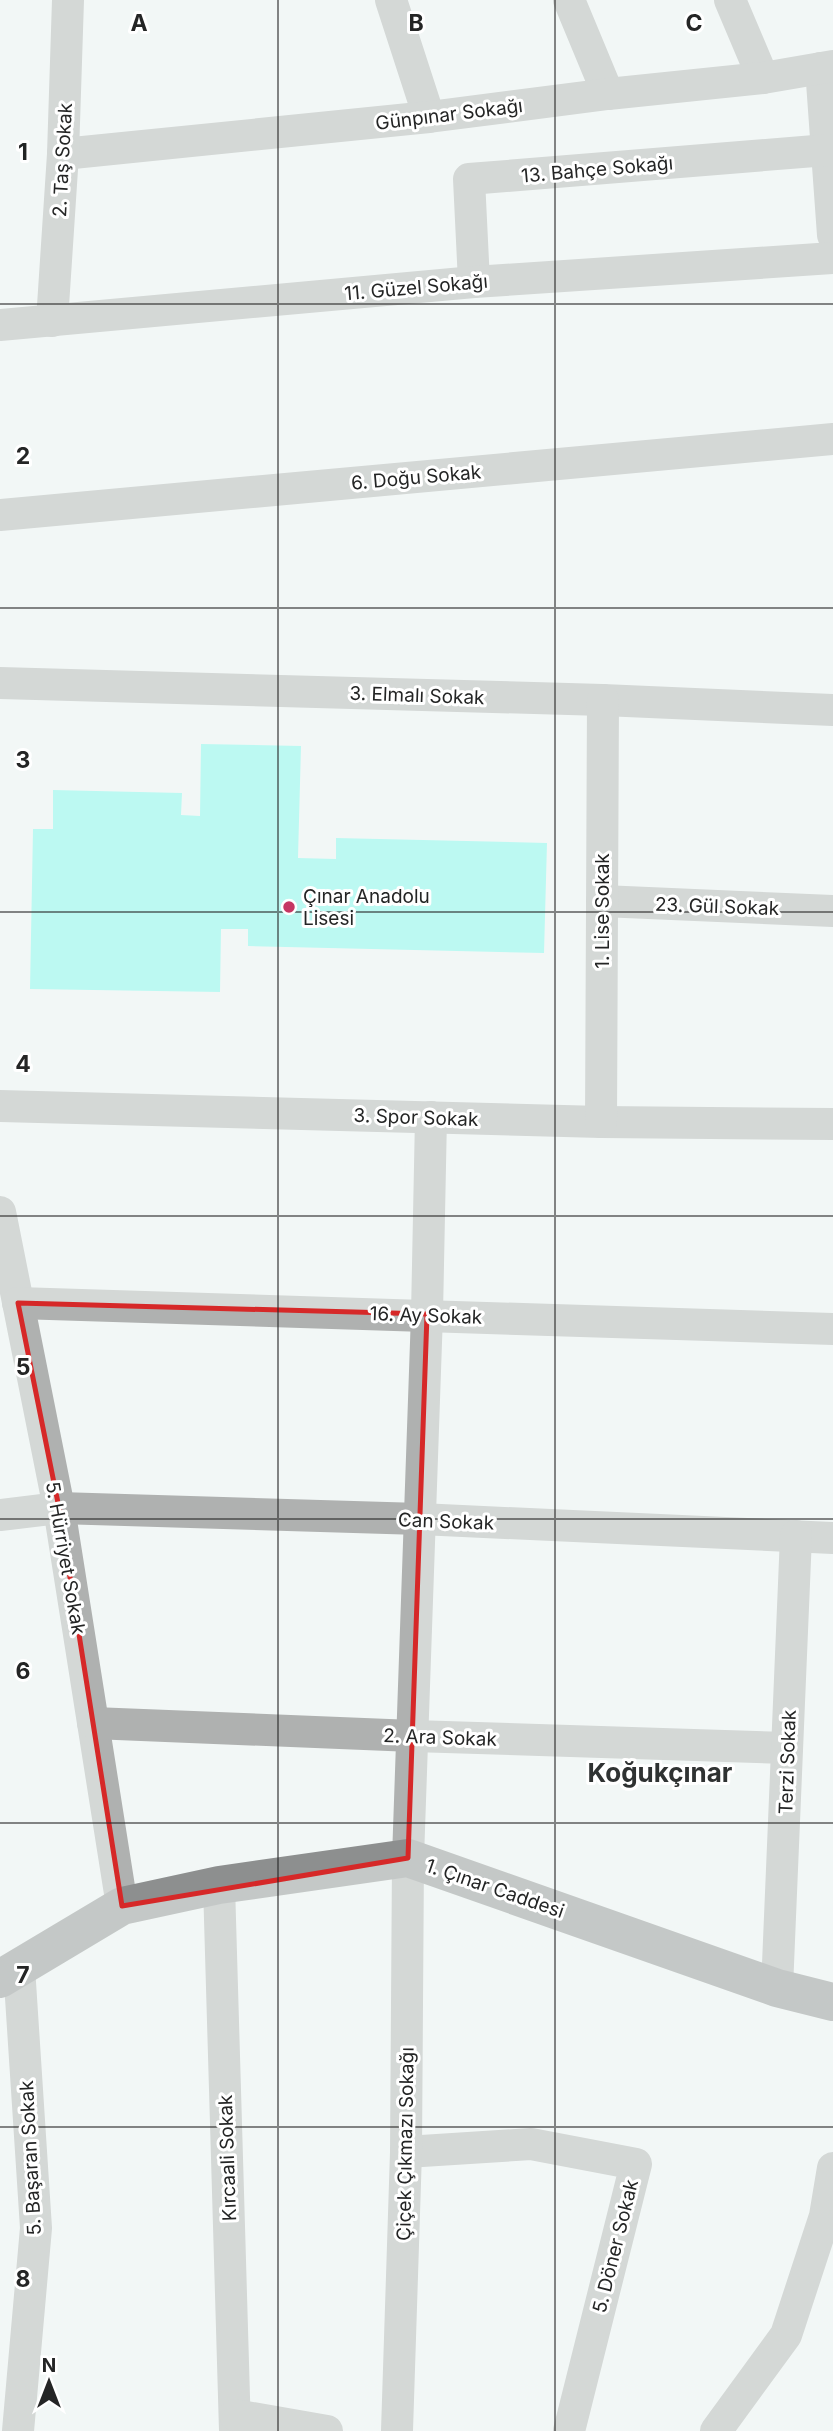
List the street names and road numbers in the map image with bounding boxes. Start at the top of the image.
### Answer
street label: Günpınar Sokağı [374,94,524,135]
street label: 2. Taş Sokak [48,102,77,218]
street label: 13. Bahçe Sokağı [520,151,674,188]
street label: 11. Güzel Sokağı [343,270,489,305]
street label: 6. Doğu Sokak [350,460,483,495]
street label: 3. Elmalı Sokak [349,682,485,709]
street label: 1. Lise Sokak [591,853,614,969]
street label: 23. Gül Sokak [655,893,780,920]
street label: 3. Spor Sokak [353,1104,479,1131]
street label: 16. Ay Sokak [369,1302,483,1329]
street label: 5. Hürriyet Sokak [41,1480,90,1637]
street label: Can Sokak [397,1508,495,1535]
street label: Terzi Sokak [774,1709,801,1815]
street label: 2. Ara Sokak [383,1724,498,1751]
street label: 1. Çınar Caddesi [423,1854,567,1923]
street label: Çiçek Çıkmazı Sokağı [392,2047,419,2241]
street label: 5. Başaran Sokak [15,2079,46,2236]
street label: Kırcaali Sokak [214,2094,241,2222]
street label: 5. Döner Sokak [588,2176,643,2315]

